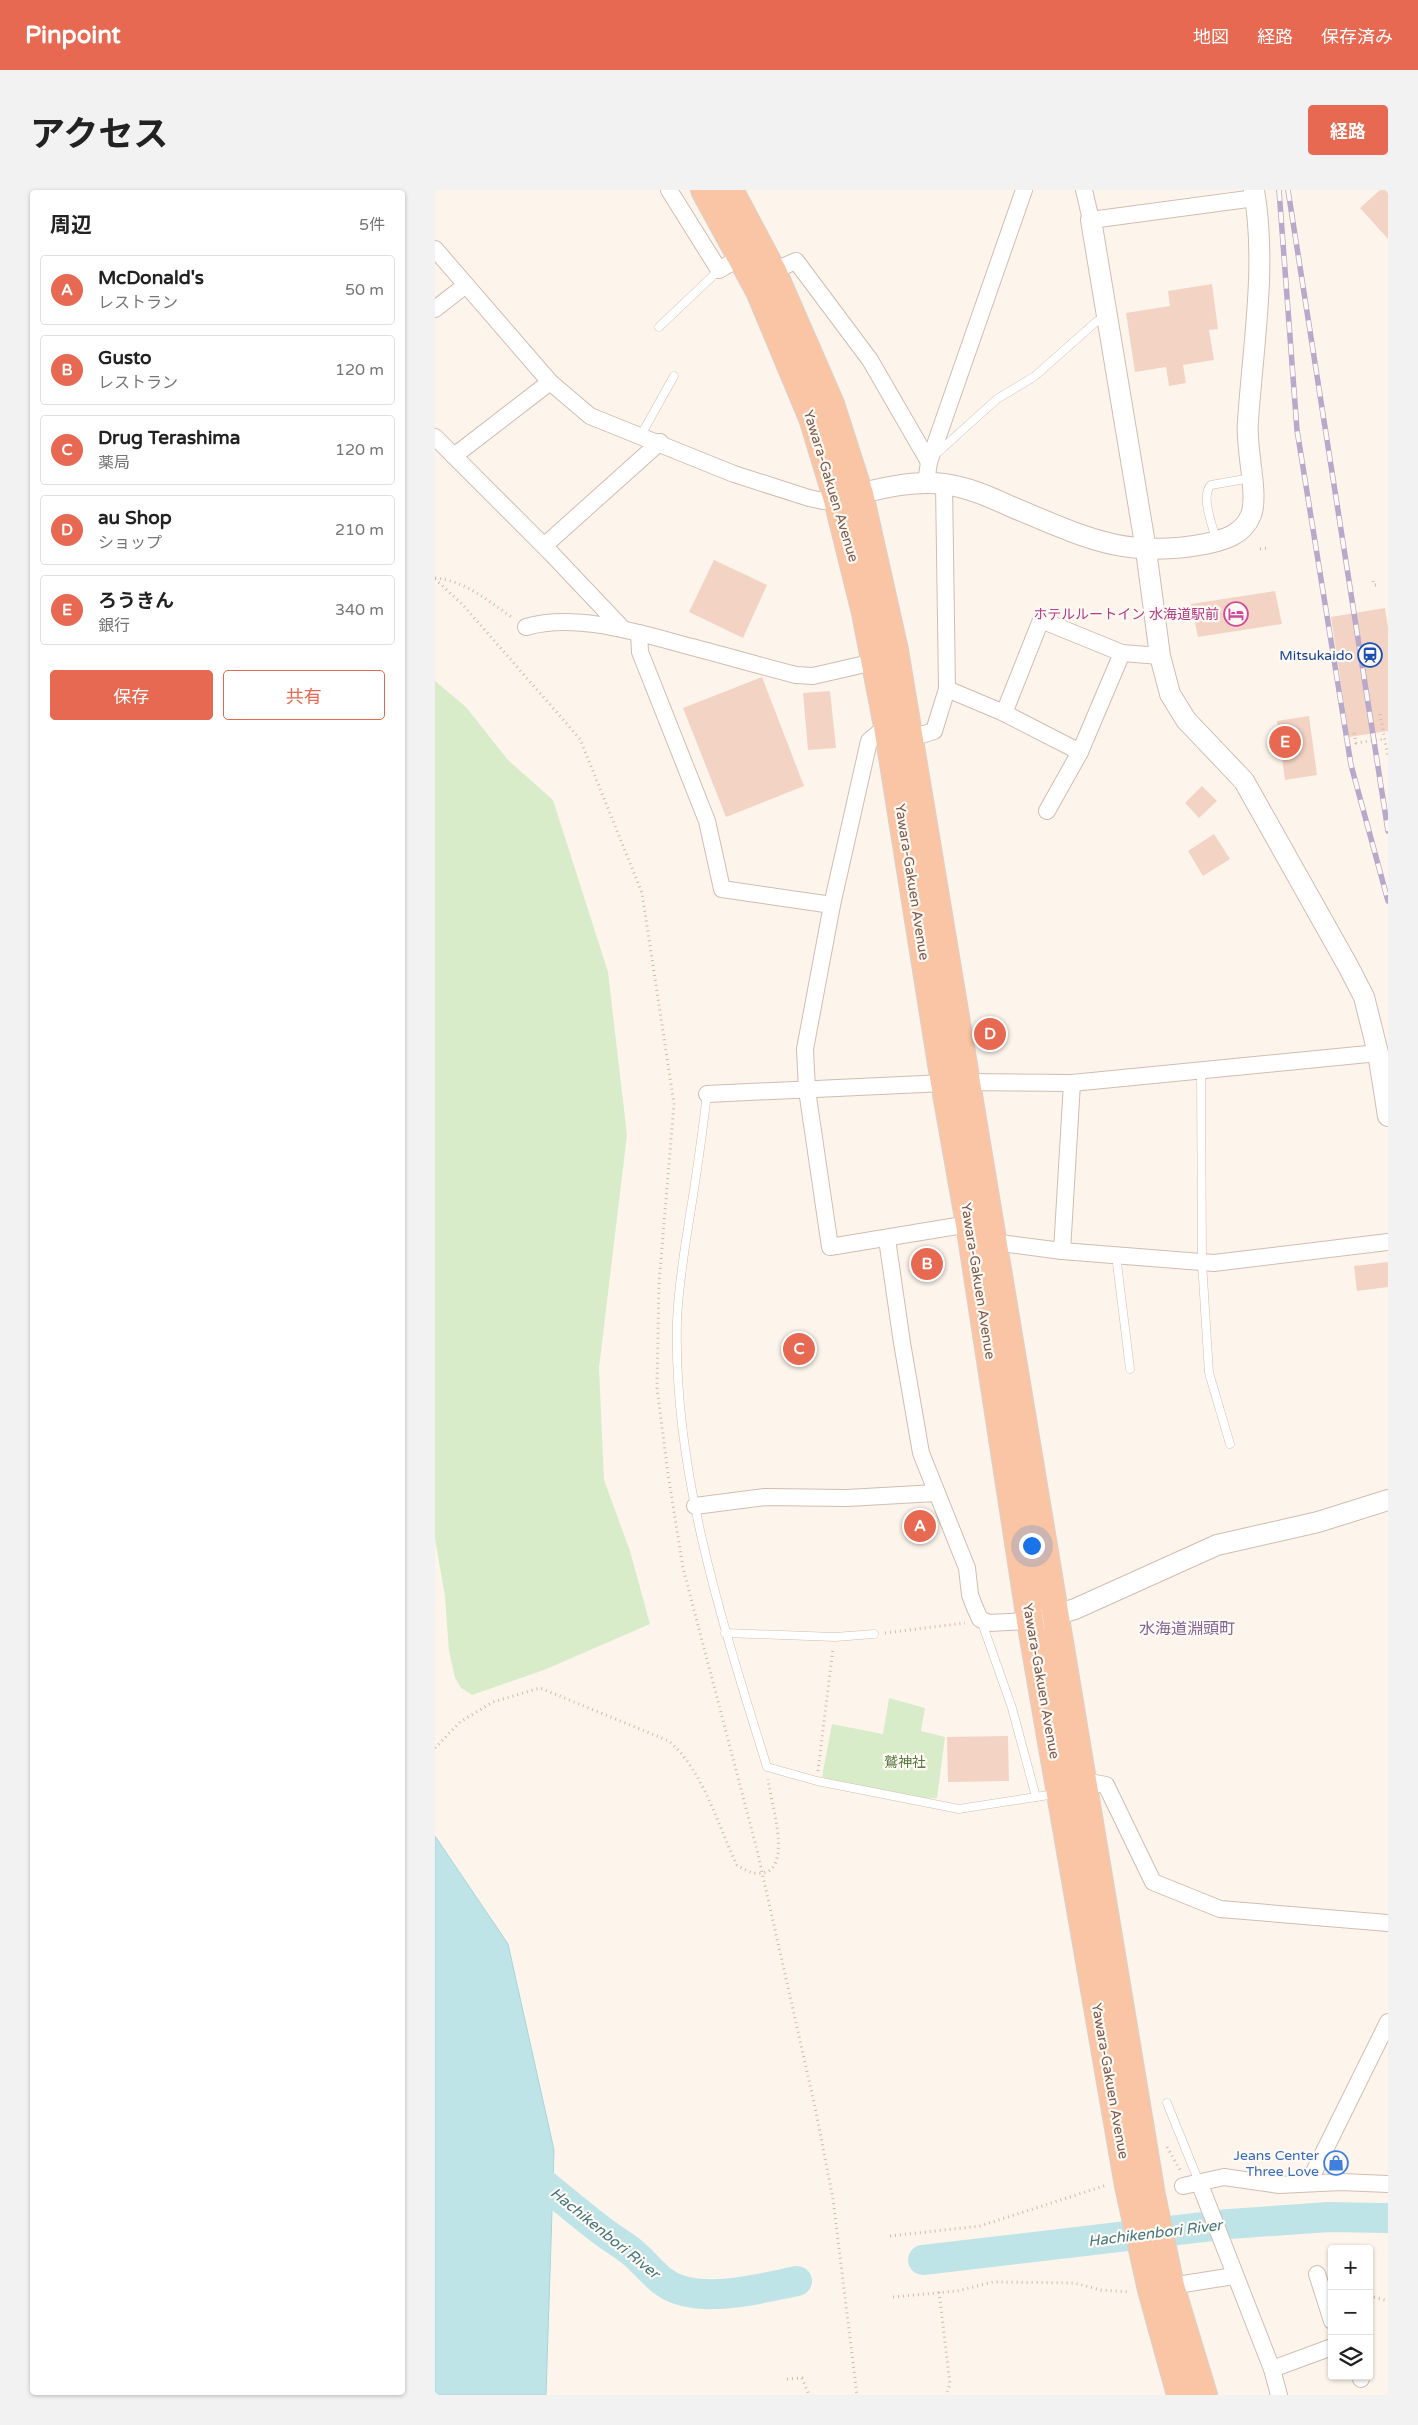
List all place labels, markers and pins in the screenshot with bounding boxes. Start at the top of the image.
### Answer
hotel icon: ホテルルートイン 水海道駅前 [1223,601,1249,627]
place label: ホテルルートイン 水海道駅前 [1033,606,1219,623]
station icon: Mitsukaido [1357,642,1383,668]
place label: Mitsukaido [1279,647,1353,664]
pin: E [1269,723,1301,761]
pin: D [974,1015,1006,1053]
pin: B [911,1245,943,1283]
pin: C [783,1330,815,1368]
pin: A [904,1507,936,1545]
place label: Jeans Center Three Love [1233,2147,1320,2180]
shop icon: Jeans Center Three Love [1323,2150,1349,2176]

